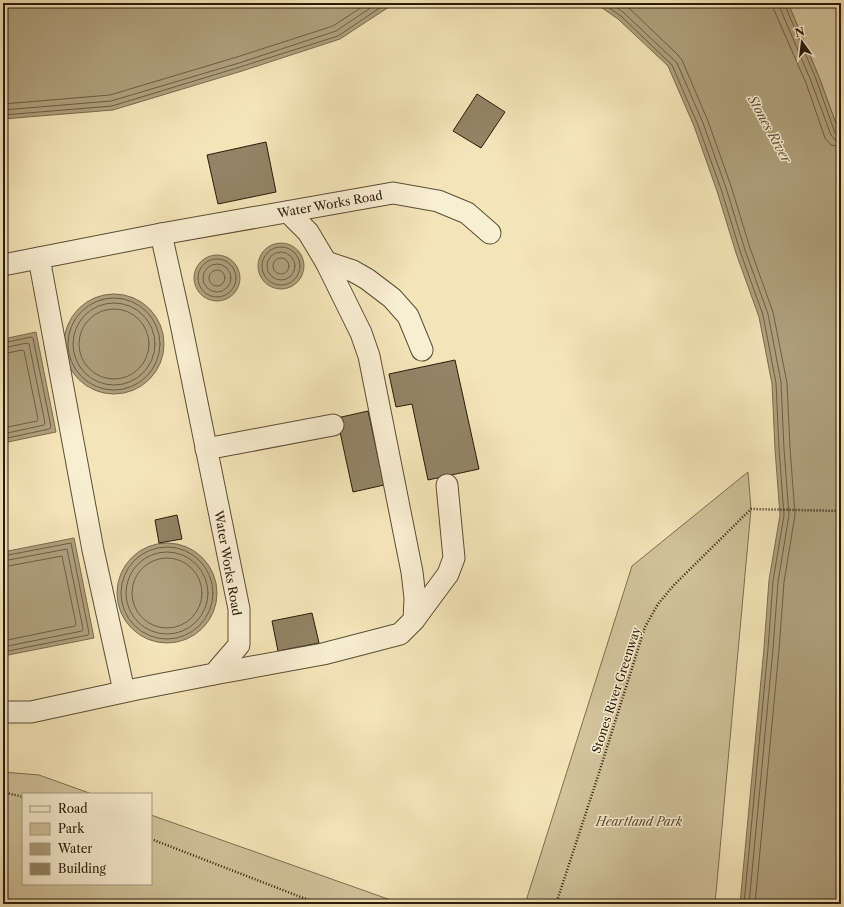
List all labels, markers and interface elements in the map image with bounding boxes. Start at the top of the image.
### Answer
north arrow [782,22,822,62]
text: N [793,24,806,40]
water label: Stones River [744,92,796,166]
street label: Water Works Road [275,187,384,221]
street label: Water Works Road [211,508,245,617]
street label: Stones River Greenway [588,625,644,755]
legend [22,793,152,885]
text: Road [58,801,88,816]
park label: Heartland Park [595,814,683,829]
text: Park [58,821,85,836]
text: Water [57,841,92,856]
text: Building [58,861,106,876]

